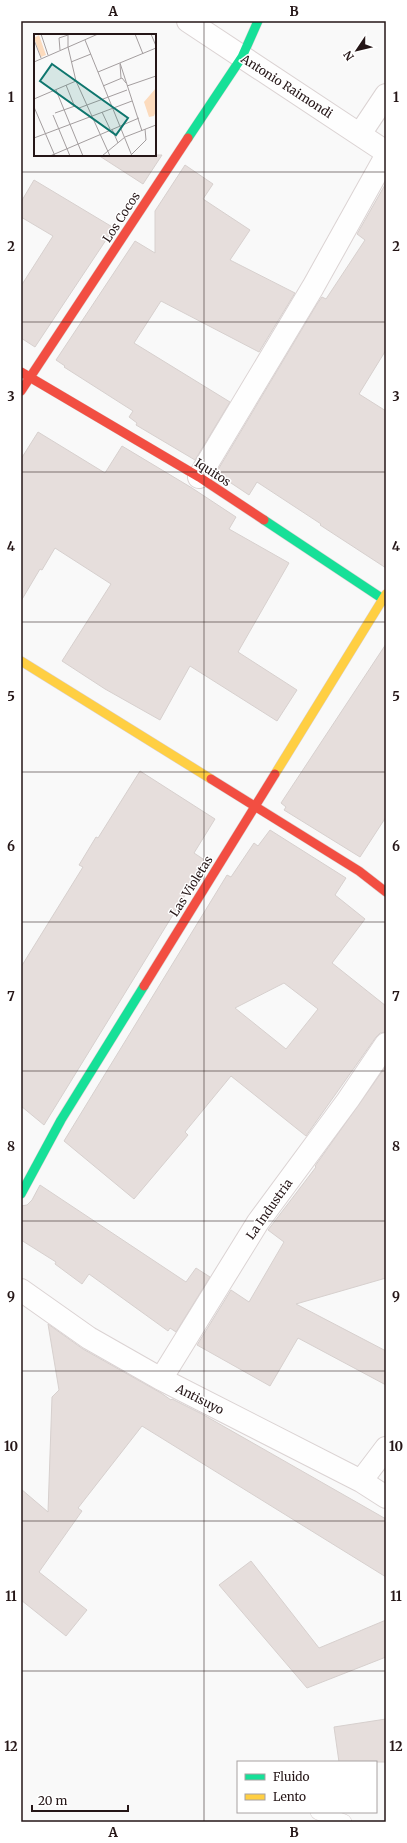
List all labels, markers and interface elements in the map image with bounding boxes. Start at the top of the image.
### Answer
text: A [107,3,118,20]
text: B [289,3,299,20]
north arrow [337,30,377,70]
inset map [34,34,156,156]
text: N [340,48,357,63]
street label: Antonio Raimondi [238,50,336,121]
text: 1 [8,89,14,106]
text: 1 [393,89,399,106]
street label: Los Cocos [99,189,143,245]
text: 2 [7,238,15,255]
text: 2 [392,238,400,255]
text: 3 [7,388,15,405]
text: 3 [392,388,400,405]
street label: Iquitos [192,455,234,489]
text: 4 [7,538,16,555]
text: 4 [392,538,401,555]
text: 5 [7,688,15,705]
text: 5 [392,688,400,705]
text: 6 [7,838,15,855]
text: 6 [392,838,400,855]
street label: Las Violetas [166,853,216,919]
text: 7 [7,988,15,1005]
text: 7 [392,988,400,1005]
text: 8 [7,1138,15,1155]
text: 8 [392,1138,400,1155]
street label: La Industria [243,1175,296,1242]
text: 9 [7,1288,15,1305]
text: 9 [392,1288,400,1305]
street label: Antisuyo [173,1380,227,1417]
text: 10 [4,1438,18,1455]
text: 10 [389,1438,403,1455]
text: 11 [5,1588,17,1605]
text: 11 [390,1588,402,1605]
text: 12 [4,1738,18,1755]
text: 12 [389,1738,403,1755]
legend [237,1761,377,1813]
text: Fluido [273,1769,310,1784]
scale bar [32,1787,128,1813]
text: Lento [273,1789,306,1804]
text: 20 m [38,1793,67,1808]
text: A [107,1824,118,1841]
text: B [289,1824,299,1841]

